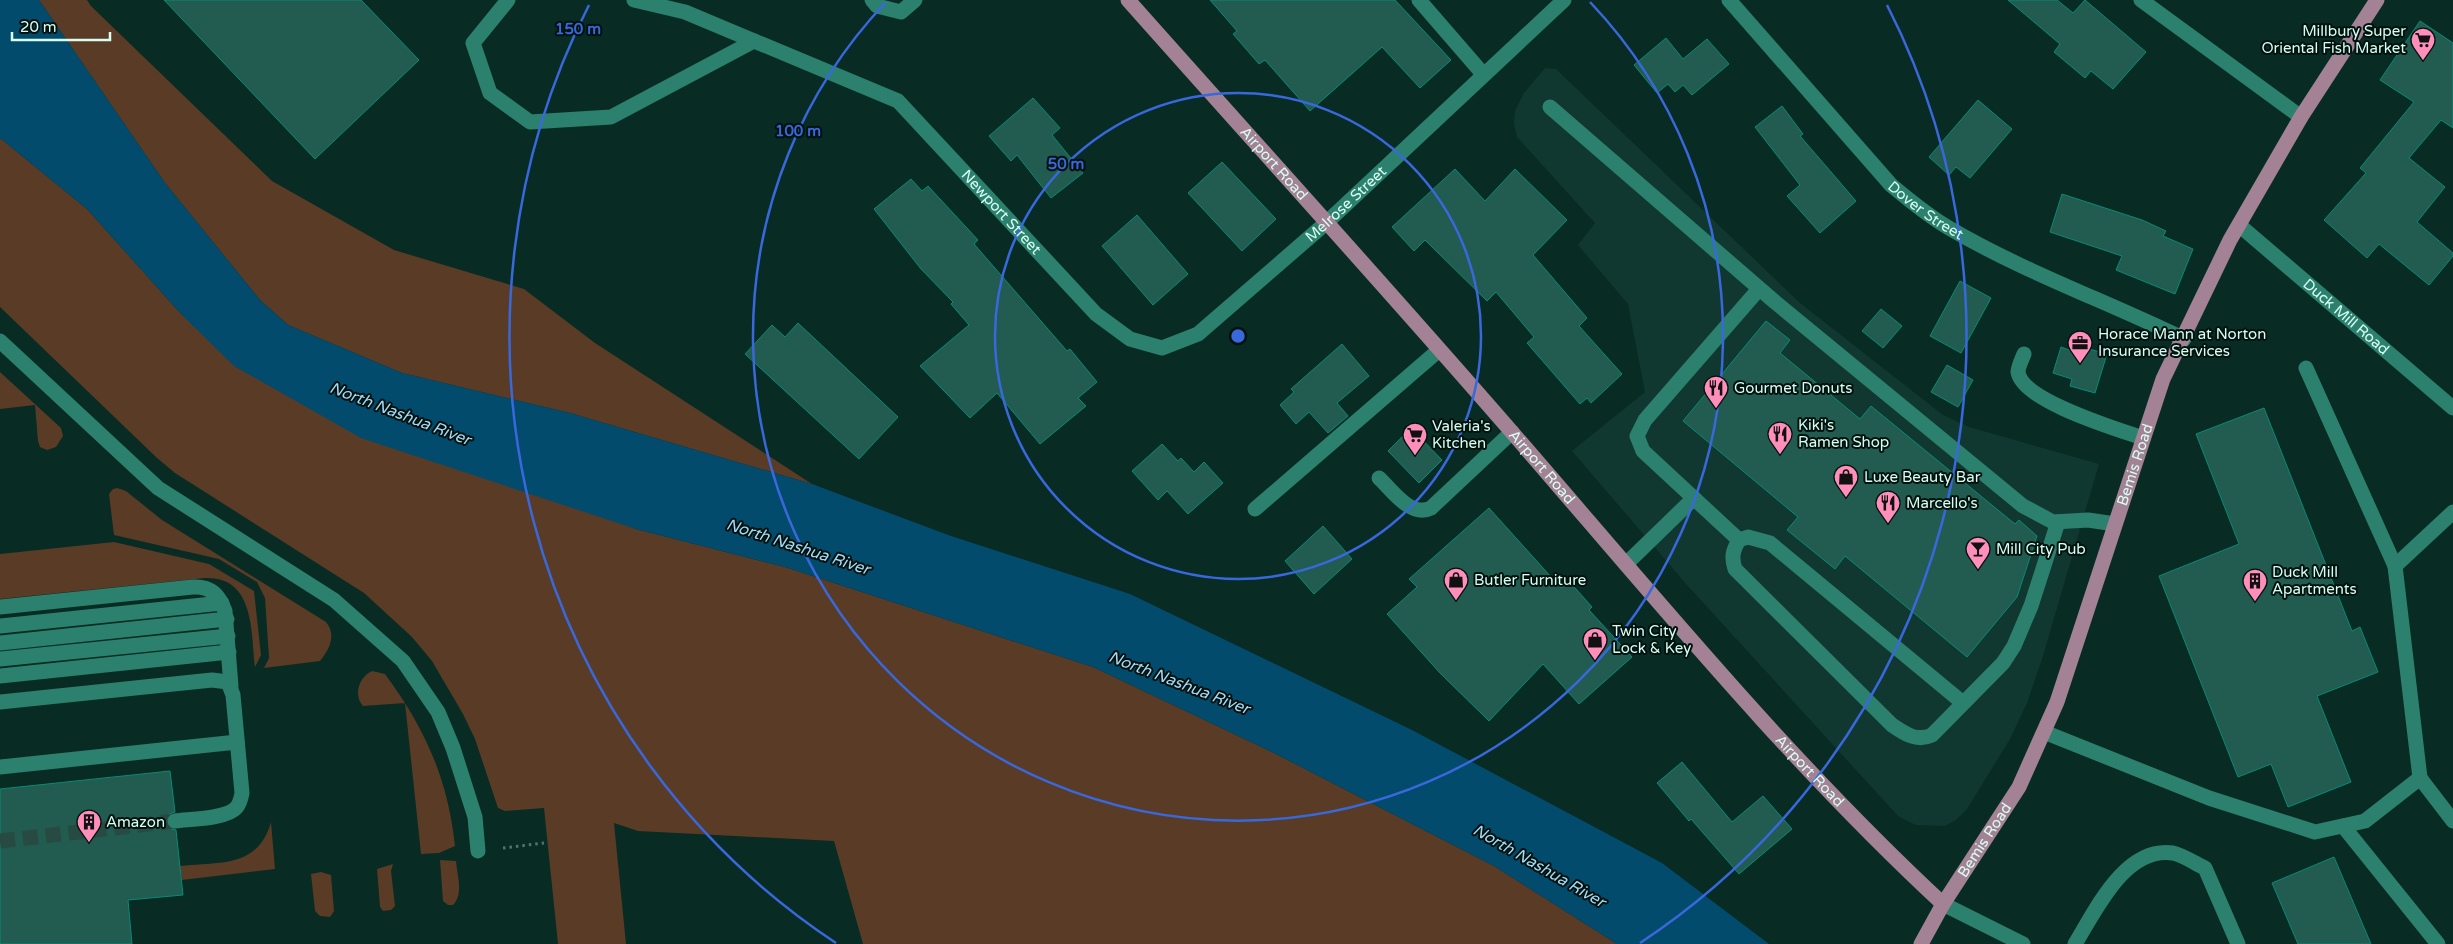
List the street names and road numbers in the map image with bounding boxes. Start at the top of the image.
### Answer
street label: Airport Road [1236,123,1311,204]
street label: Melrose Street [1302,162,1390,246]
street label: Newport Street [958,166,1045,258]
street label: Dover Street [1884,177,1967,244]
street label: Duck Mill Road [2299,275,2393,358]
street label: Bemis Road [2113,421,2157,508]
street label: Airport Road [1505,426,1579,508]
street label: Airport Road [1771,731,1848,811]
street label: Bemis Road [1954,799,2015,881]

